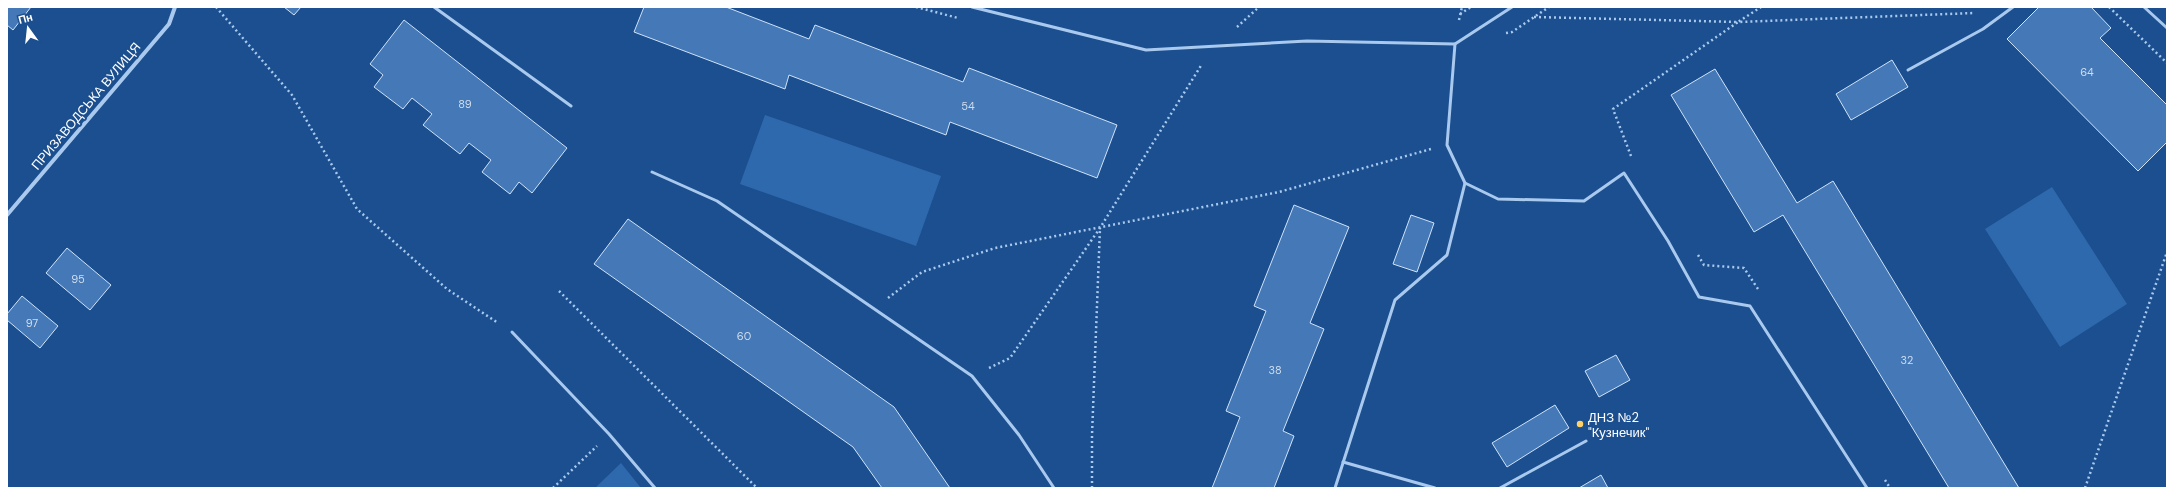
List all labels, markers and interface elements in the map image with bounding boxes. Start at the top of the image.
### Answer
north arrow [8,8,48,48]
text: Пн [17,10,34,27]
street label: ПРИЗАВОДСЬКА ВУЛИЦЯ [28,39,144,173]
house number: 64 [2080,65,2094,79]
house number: 89 [458,97,472,111]
house number: 54 [961,99,975,113]
house number: 95 [71,272,85,286]
house number: 97 [26,316,38,330]
house number: 60 [737,329,751,343]
house number: 32 [1901,353,1913,367]
house number: 38 [1268,363,1282,377]
place label: ДНЗ №2 "Кузнечик" [1588,409,1650,441]
marker: ДНЗ №2 "Кузнечик" [1575,419,1585,429]

